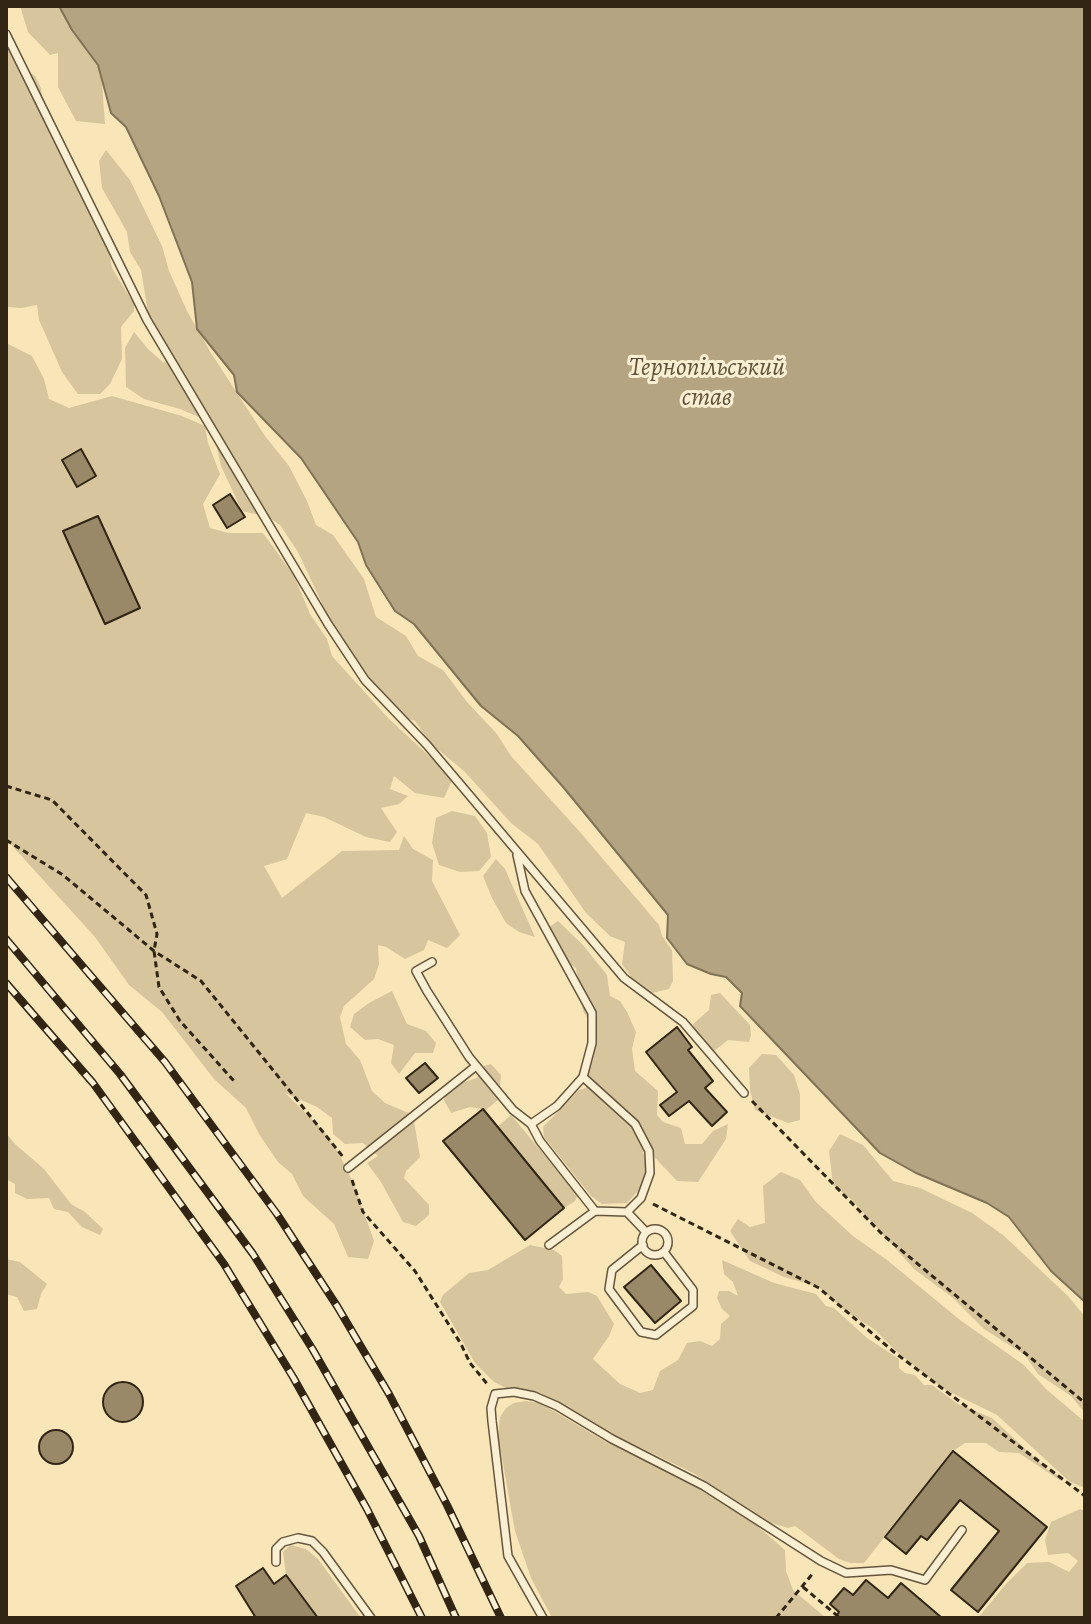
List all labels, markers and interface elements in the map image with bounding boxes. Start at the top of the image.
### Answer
water label: Тернопільський став [629,353,785,414]

